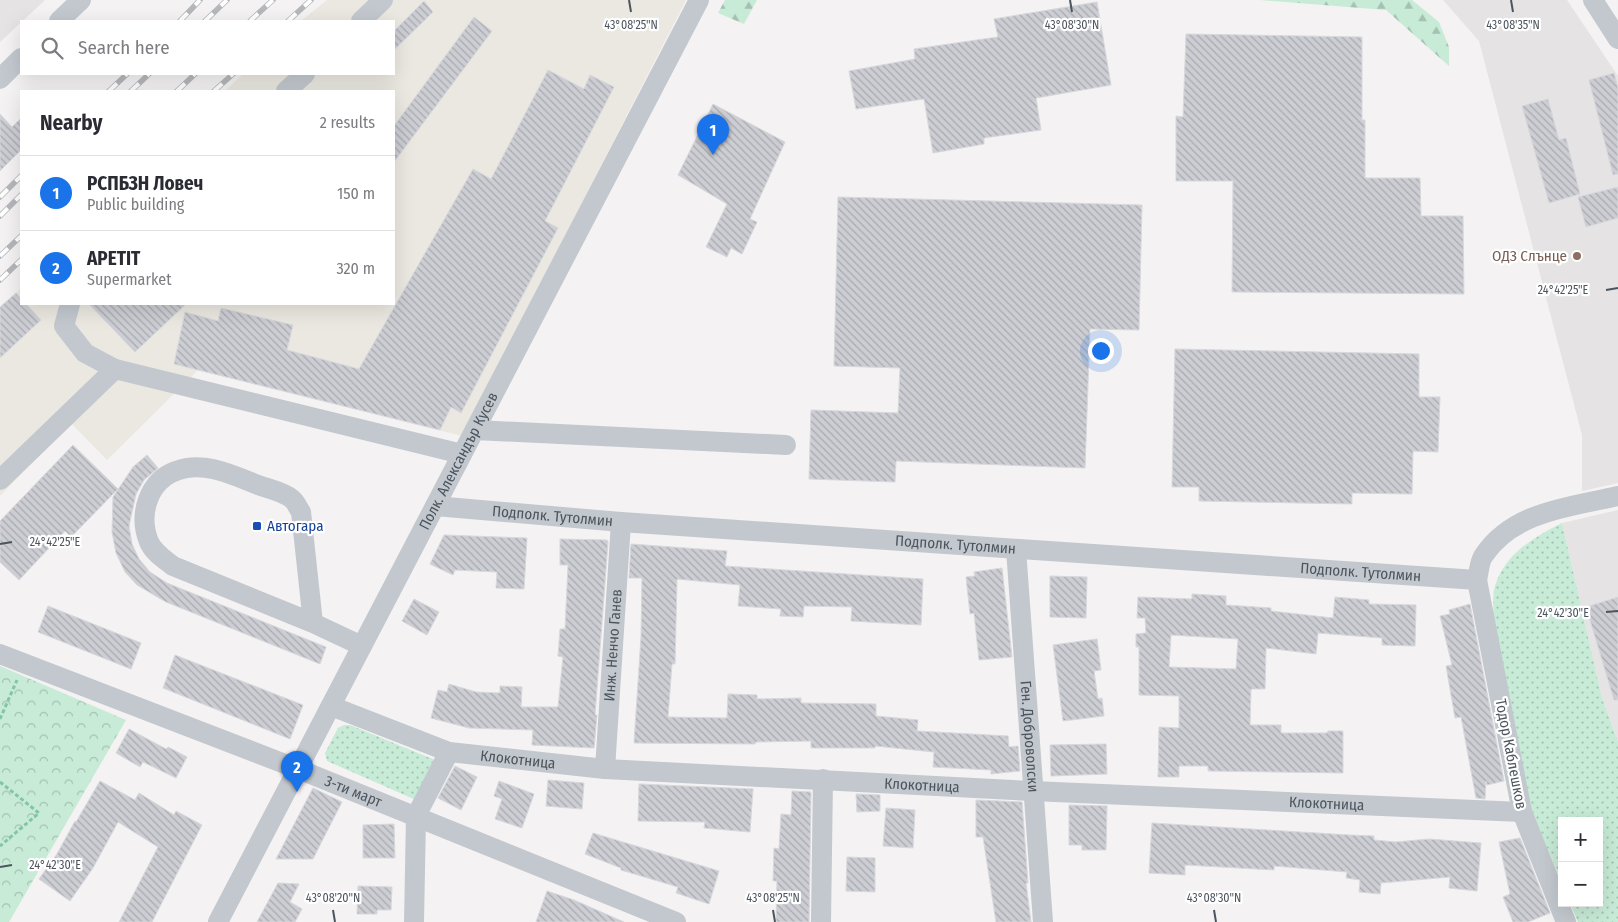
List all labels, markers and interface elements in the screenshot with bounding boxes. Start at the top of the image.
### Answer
text: 43°08'25"N [604,18,658,32]
text: 43°08'30"N [1045,18,1099,32]
text: 43°08'35"N [1486,18,1540,32]
search box [20,20,395,75]
icon: search [38,34,66,62]
text: Search here [78,36,170,59]
text: Nearby [40,110,102,136]
text: 2 results [320,113,375,132]
pin: 1 [697,114,729,155]
text: РСПБЗН Ловеч [87,172,203,195]
text: 1 [53,184,59,203]
text: 150 m [337,184,375,203]
text: Public building [87,195,184,214]
text: APETIT [87,247,140,270]
place label: ОДЗ Слънце [1492,247,1567,265]
marker: ОДЗ Слънце [1571,250,1583,262]
text: 2 [52,259,60,278]
text: 320 m [336,259,375,278]
text: Supermarket [87,270,171,289]
text: 24°42'25"E [1538,283,1589,297]
your location [1088,338,1114,364]
street label: Полк. Александър Кусев [415,389,502,533]
street label: Подполк. Тутолмин [491,502,614,530]
place label: Автогара [267,517,324,535]
marker: Автогара [251,520,263,532]
street label: Подполк. Тутолмин [895,532,1017,558]
text: 24°42'25"E [30,535,81,549]
street label: Подполк. Тутолмин [1300,559,1422,585]
street label: Инж. Ненчо Ганев [600,588,626,702]
text: 24°42'30"E [1537,606,1589,620]
street label: Ген. Доброволски [1017,680,1043,793]
street label: Тодор Каблешков [1491,697,1531,811]
street label: Клокотница [479,746,556,773]
pin: 2 [281,751,313,792]
street label: 3-ти март [322,772,385,811]
street label: Клокотница [884,774,960,796]
street label: Клокотница [1288,793,1365,814]
map controls [1558,817,1603,907]
button: + [1558,817,1603,862]
text: 24°42'30"E [29,858,81,872]
button: − [1558,862,1603,907]
text: 43°08'20"N [306,891,360,905]
text: 43°08'25"N [746,891,800,905]
text: 43°08'30"N [1187,891,1241,905]

